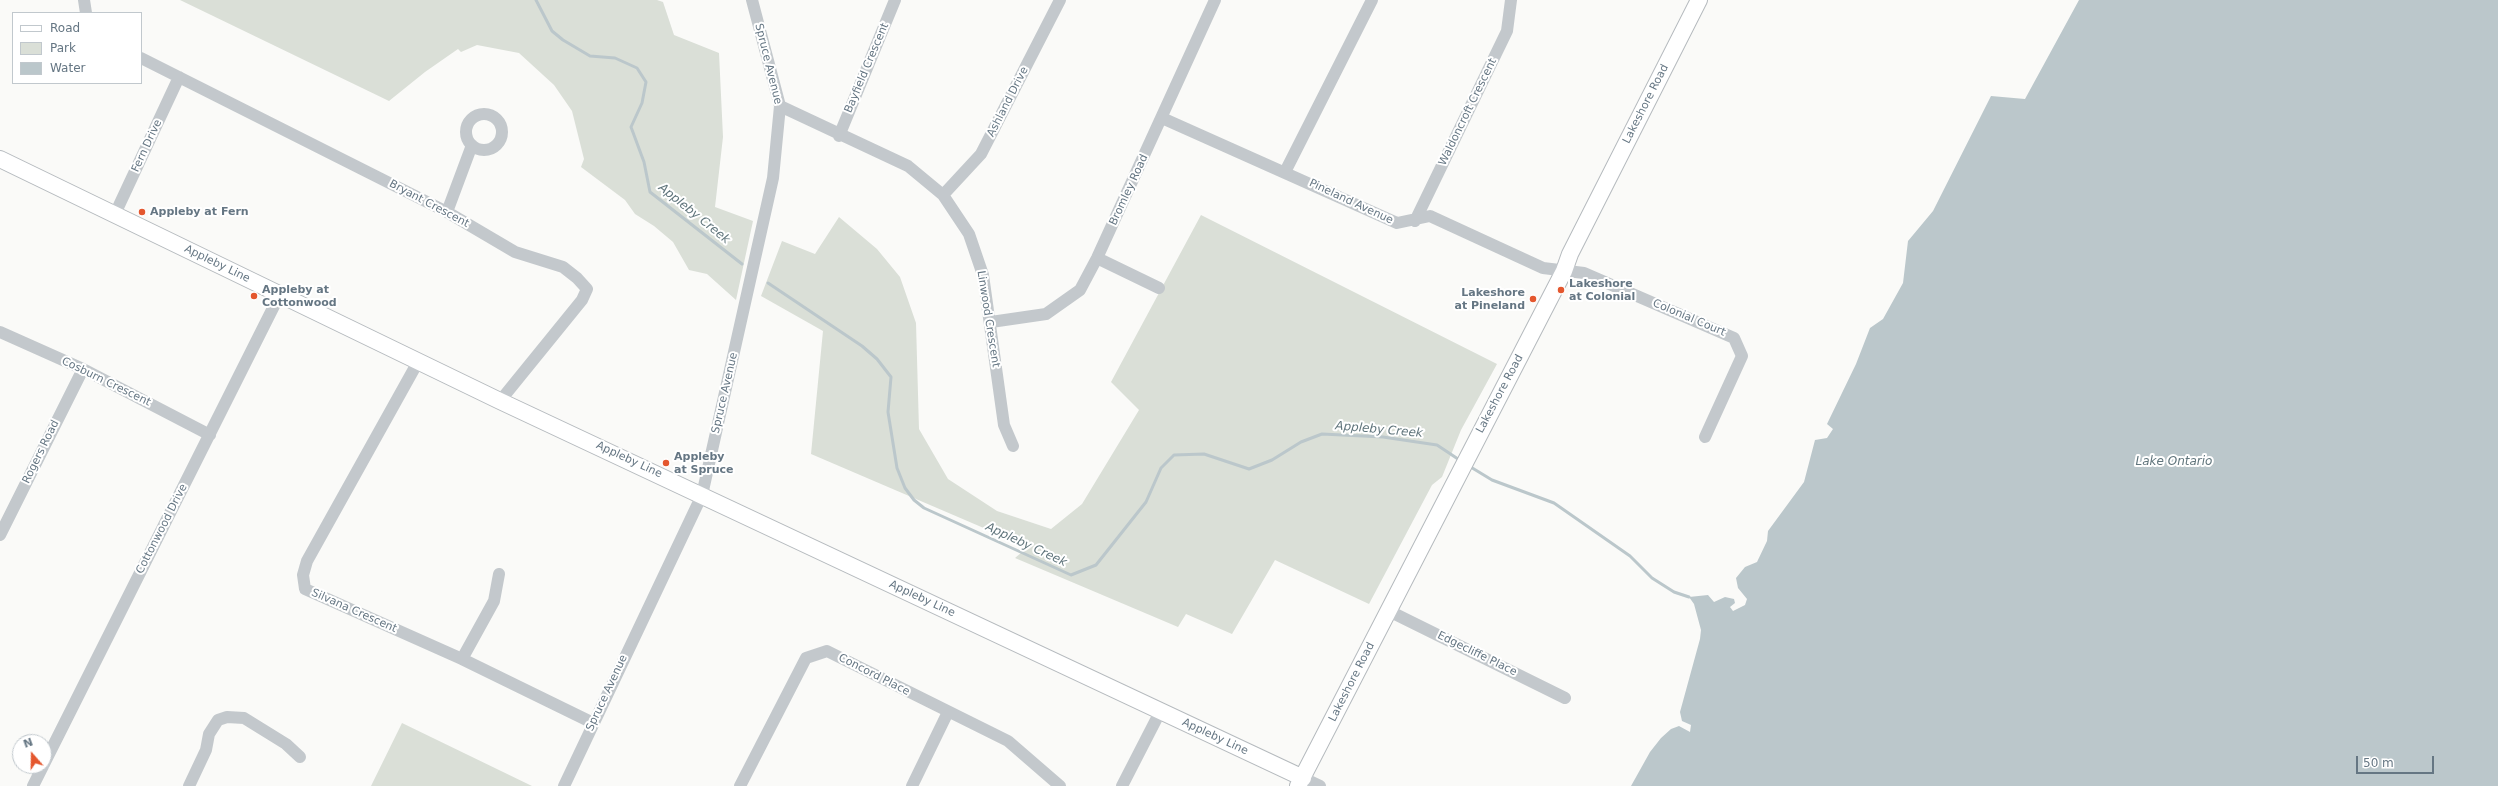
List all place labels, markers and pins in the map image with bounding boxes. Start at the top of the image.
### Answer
place label: Appleby at Fern [150,205,249,219]
marker: Appleby at Fern [137,207,147,217]
place label: Lakeshore at Colonial [1569,277,1635,303]
place label: Appleby at Cottonwood [262,283,337,309]
marker: Lakeshore at Colonial [1556,285,1566,295]
place label: Lakeshore at Pineland [1454,286,1525,312]
marker: Appleby at Cottonwood [249,291,259,301]
marker: Lakeshore at Pineland [1528,294,1538,304]
place label: Appleby at Spruce [674,450,734,476]
marker: Appleby at Spruce [661,458,671,468]

